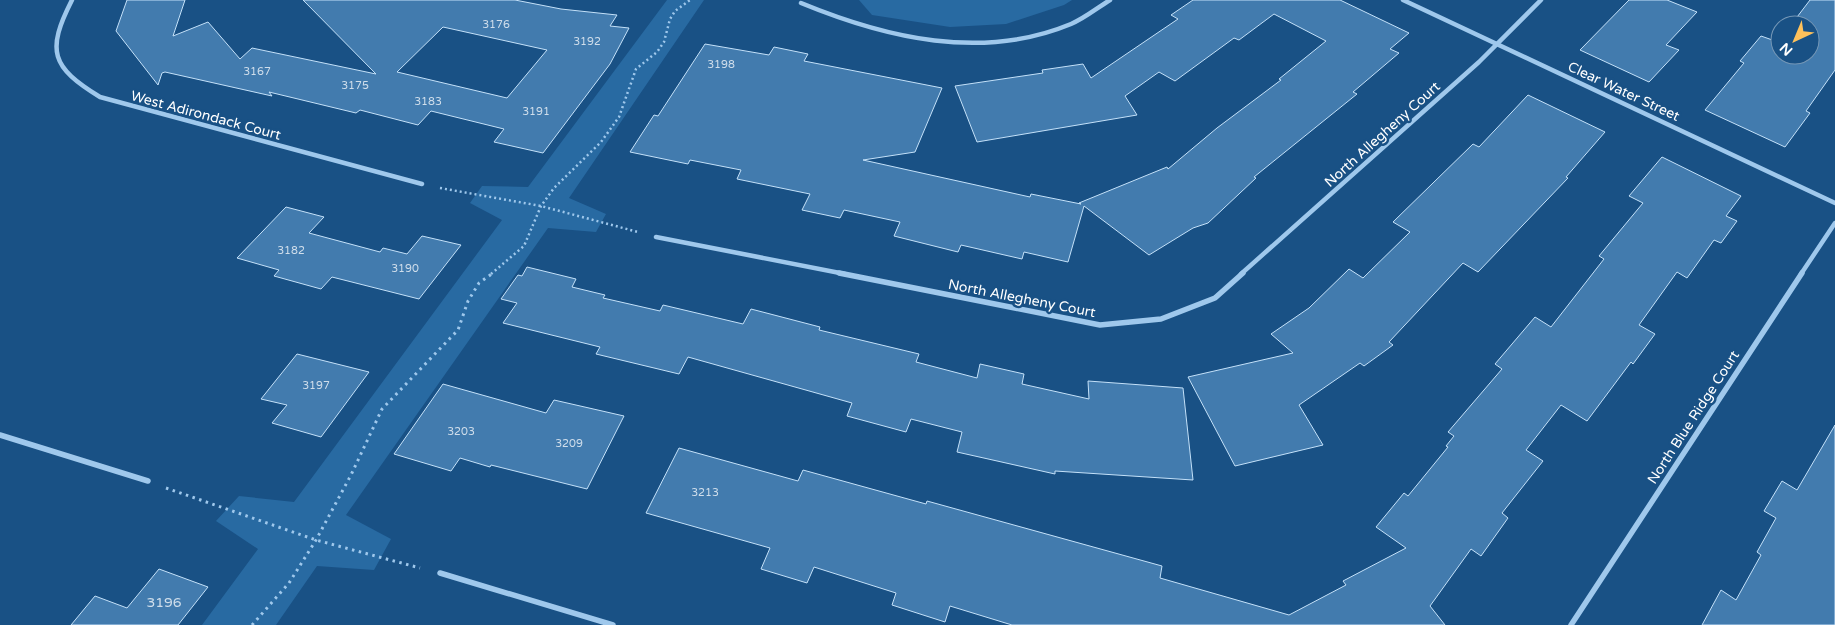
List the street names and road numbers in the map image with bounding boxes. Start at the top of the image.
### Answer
street label: Clear Water Street [1565,58,1683,125]
street label: North Allegheny Court [1321,78,1444,191]
street label: West Adirondack Court [129,87,283,144]
street label: North Allegheny Court [947,276,1098,321]
street label: North Blue Ridge Court [1644,347,1743,487]

